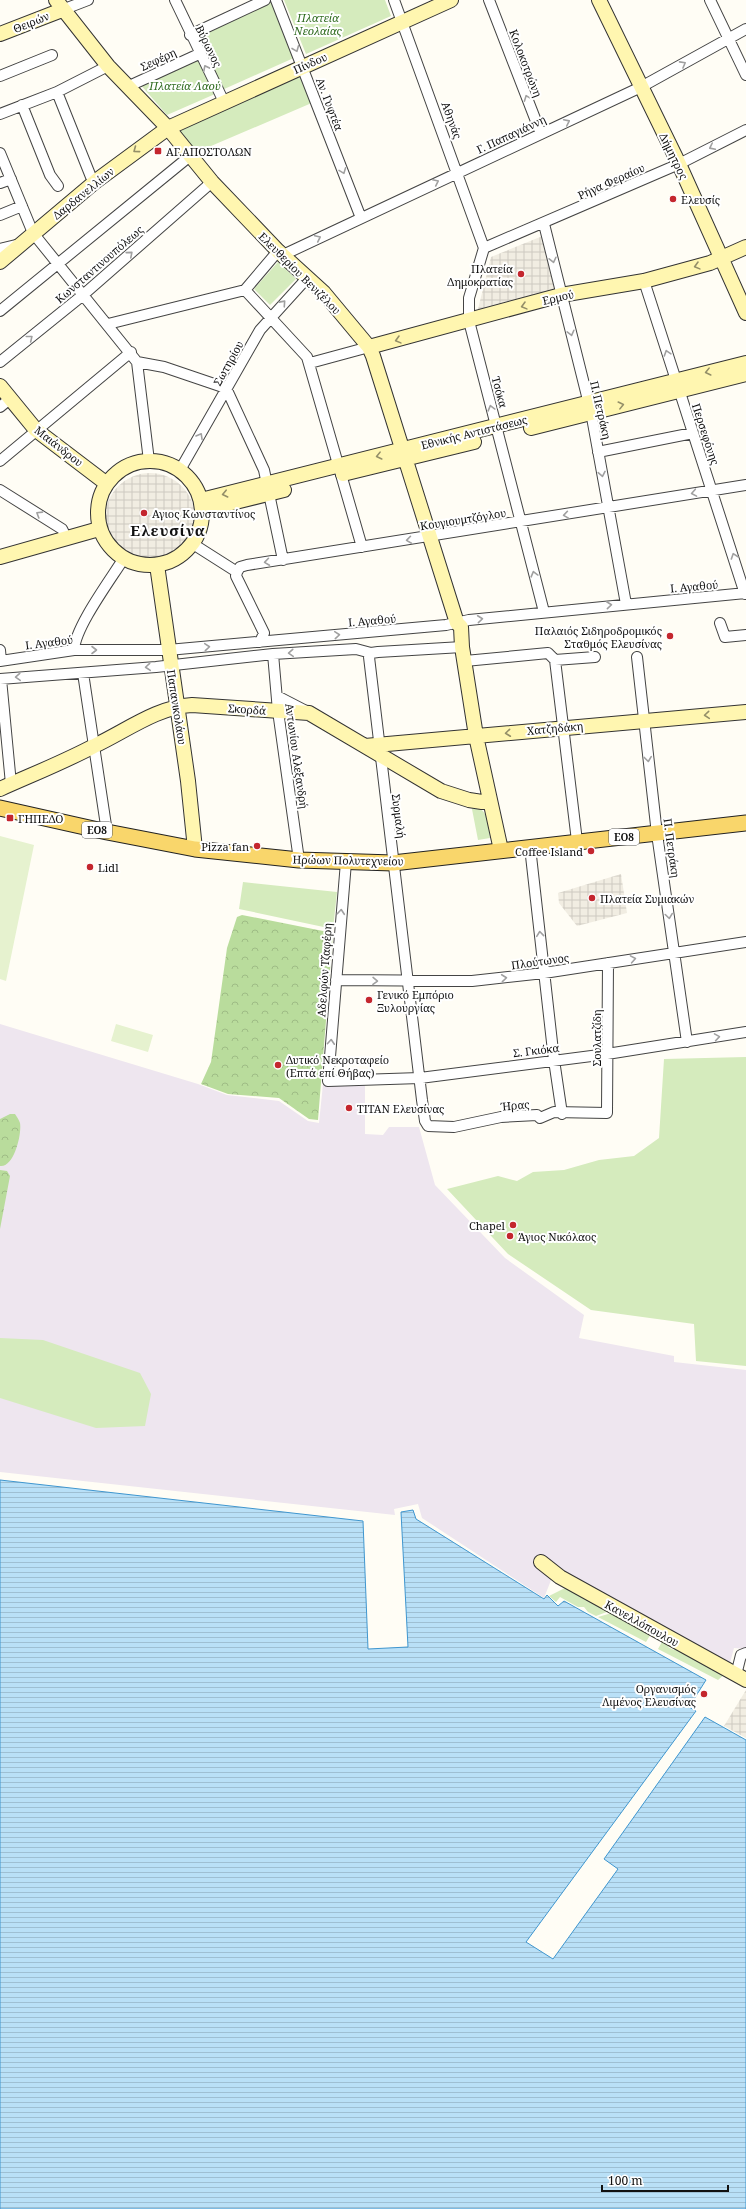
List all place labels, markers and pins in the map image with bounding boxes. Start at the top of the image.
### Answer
place label: ΑΓ.ΑΠΟΣΤΟΛΩΝ [166,144,252,159]
marker: ΑΓ.ΑΠΟΣΤΟΛΩΝ [153,146,163,156]
place label: Ελευσίς [681,192,720,207]
marker: Ελευσίς [668,194,678,204]
place label: Πλατεία Δημοκρατίας [447,261,513,289]
marker: Πλατεία Δημοκρατίας [516,269,526,279]
place label: Αγιος Κωνσταντίνος [152,506,255,521]
marker: Αγιος Κωνσταντίνος [139,508,149,518]
place label: Παλαιός Σιδηροδρομικός Σταθμός Ελευσίνας [535,623,662,651]
marker: Παλαιός Σιδηροδρομικός Σταθμός Ελευσίνας [665,631,675,641]
place label: ΓΗΠΕΔΟ [18,811,64,826]
marker: ΓΗΠΕΔΟ [5,813,15,823]
place label: Pizza fan [201,839,249,854]
marker: Pizza fan [252,841,262,851]
place label: Coffee Island [515,844,583,859]
marker: Coffee Island [586,846,596,856]
place label: Lidl [98,860,119,875]
marker: Lidl [85,862,95,872]
place label: Πλατεία Συμιακών [600,891,694,906]
marker: Πλατεία Συμιακών [587,893,597,903]
place label: Γενικό Εμπόριο Ξυλουργίας [377,987,454,1015]
marker: Γενικό Εμπόριο Ξυλουργίας [364,995,374,1005]
place label: Δυτικό Νεκροταφείο (Επτά επί Θήβας) [286,1052,389,1080]
marker: Δυτικό Νεκροταφείο (Επτά επί Θήβας) [273,1060,283,1070]
place label: TITAN Ελευσίνας [357,1101,444,1116]
marker: TITAN Ελευσίνας [344,1103,354,1113]
place label: Chapel [469,1218,506,1233]
marker: Chapel [508,1220,518,1230]
place label: Άγιος Νικόλαος [518,1229,596,1244]
marker: Άγιος Νικόλαος [505,1231,515,1241]
place label: Οργανισμός Λιμένος Ελευσίνας [602,1681,696,1709]
marker: Οργανισμός Λιμένος Ελευσίνας [699,1689,709,1699]

